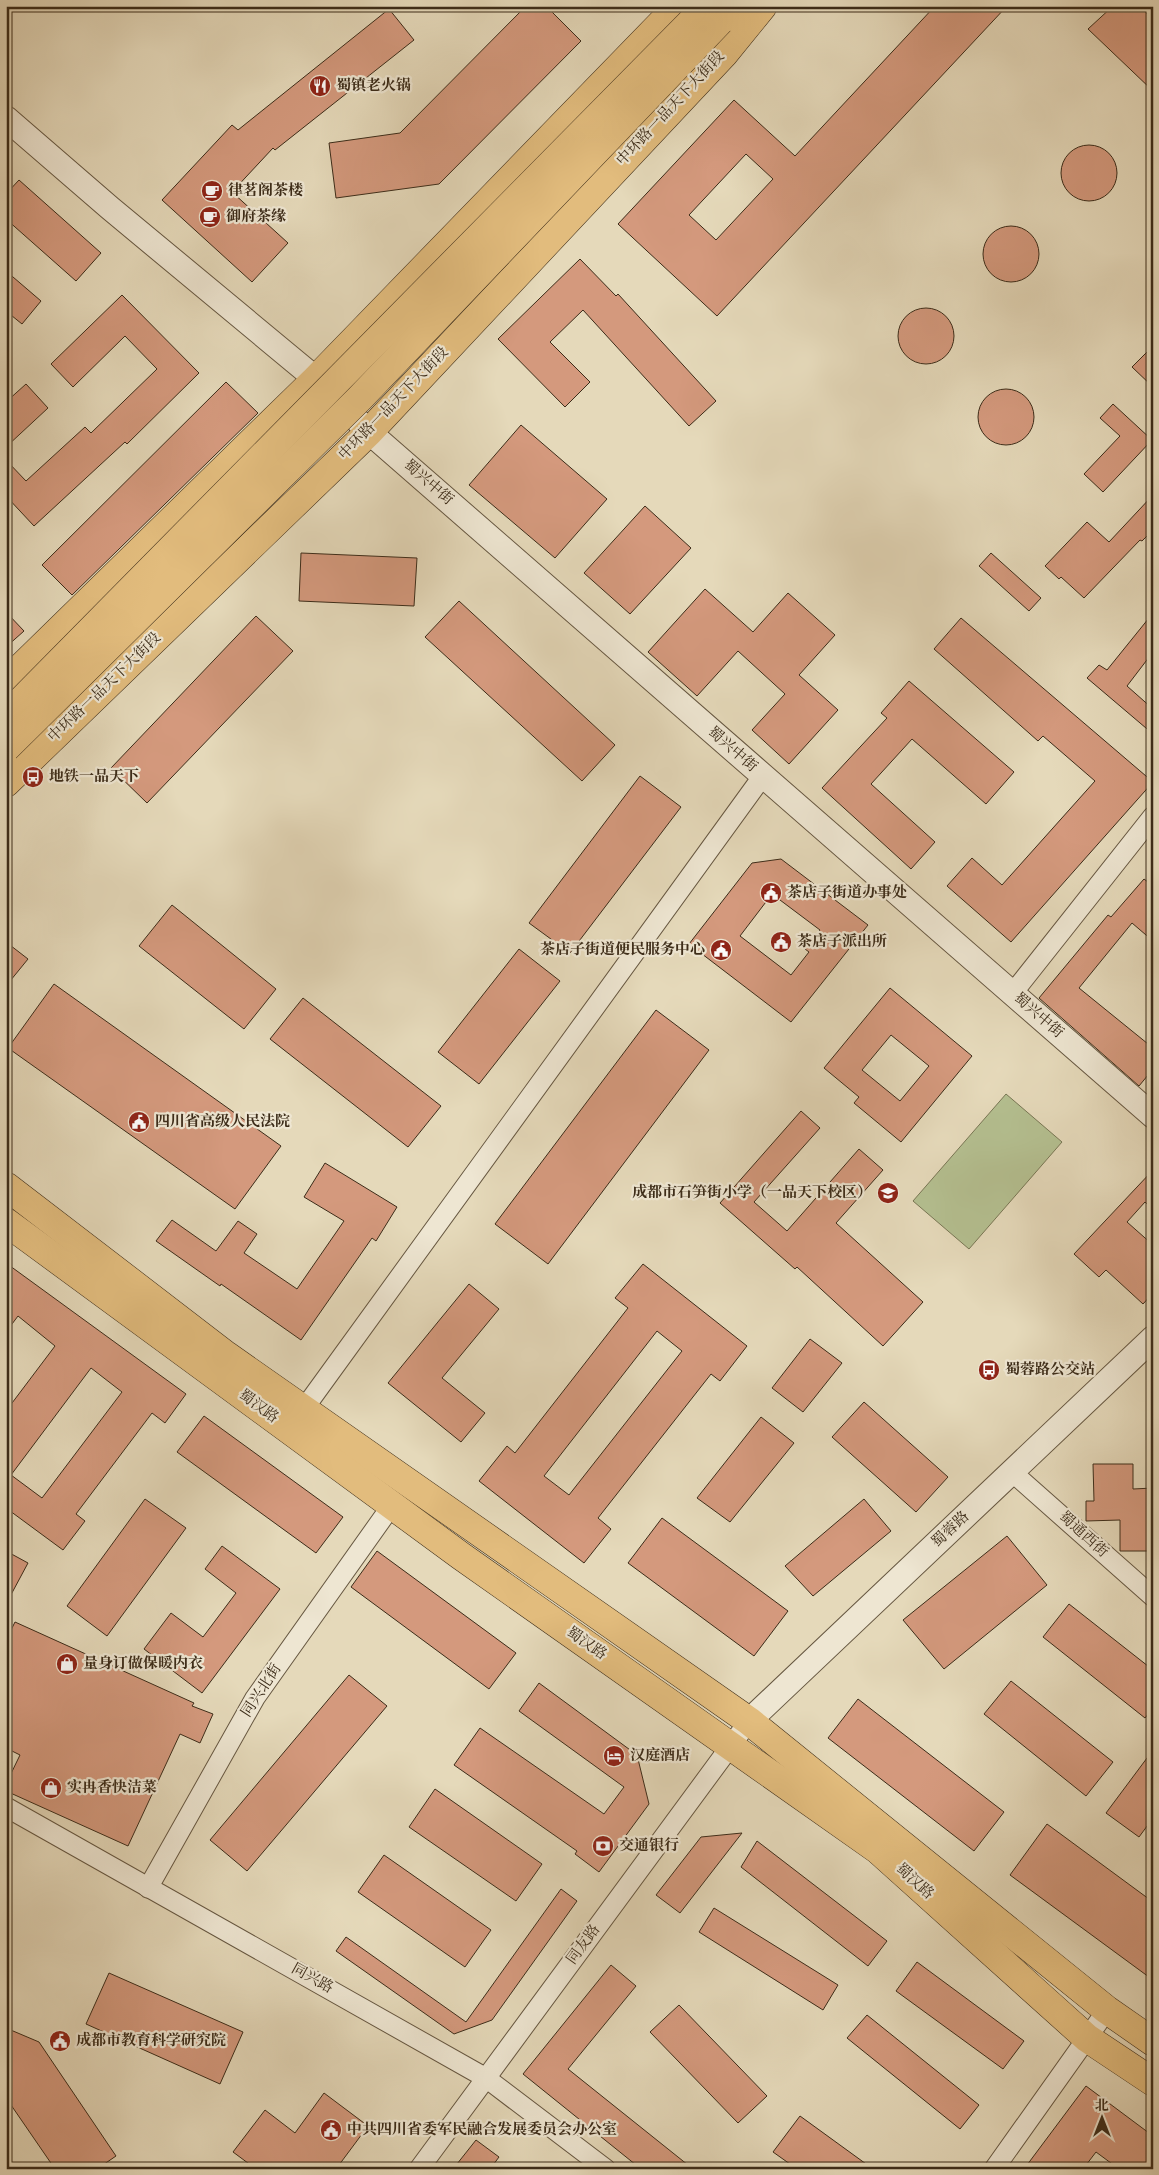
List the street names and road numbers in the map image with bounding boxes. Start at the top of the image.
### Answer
street label: 中环路一品天下大街段 [613,48,728,169]
street label: 中环路一品天下大街段 [335,343,451,463]
street label: 蜀兴中街 [400,456,457,508]
street label: 中环路一品天下大街段 [44,629,164,745]
street label: 蜀兴中街 [704,723,761,775]
street label: 蜀兴中街 [1010,989,1067,1041]
street label: 蜀汉路 [235,1386,282,1426]
street label: 蜀蓉路 [928,1508,973,1551]
street label: 蜀通西街 [1056,1508,1112,1561]
street label: 蜀汉路 [563,1623,610,1663]
street label: 同兴北街 [238,1661,285,1720]
street label: 蜀汉路 [892,1860,937,1903]
street label: 同友路 [562,1921,603,1968]
street label: 同兴路 [289,1960,336,1996]

